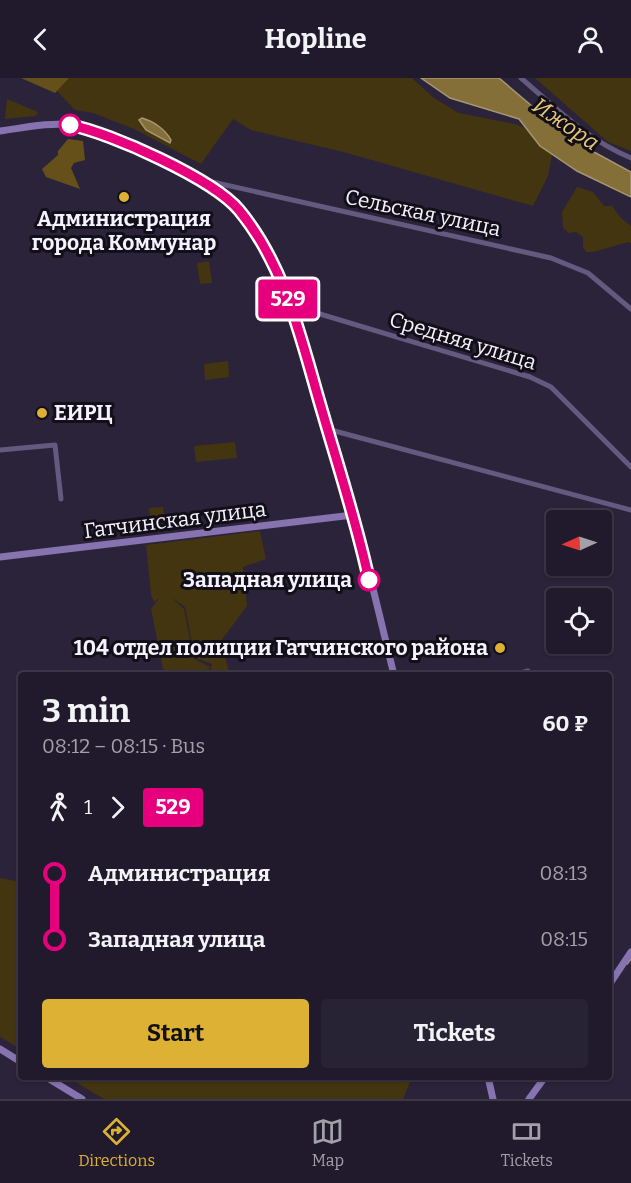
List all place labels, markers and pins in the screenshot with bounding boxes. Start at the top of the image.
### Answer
unlabelled marker [59,114,81,136]
marker: Администрация города Коммунар [117,190,131,204]
place label: Администрация города Коммунар [32,206,216,256]
place label: ЕИРЦ [54,400,113,426]
marker: ЕИРЦ [35,406,49,420]
place label: Западная улица [183,567,352,593]
marker: Западная улица [358,569,380,591]
place label: 104 отдел полиции Гатчинского района [74,635,488,661]
marker: 104 отдел полиции Гатчинского района [493,641,507,655]

